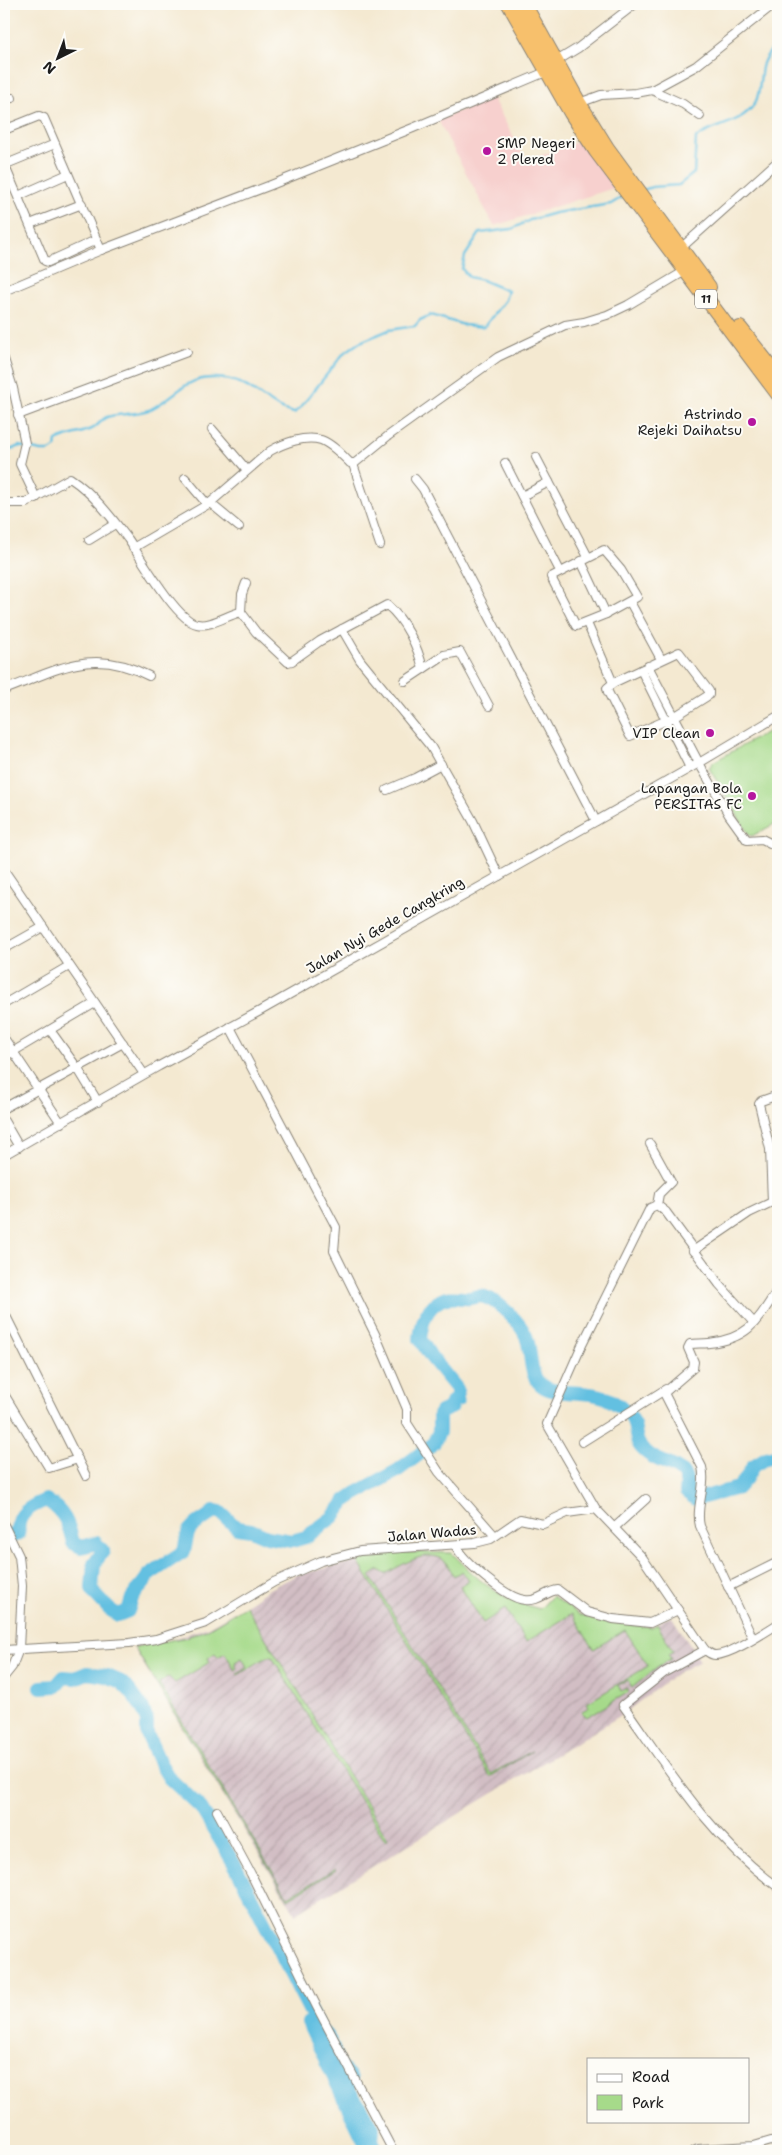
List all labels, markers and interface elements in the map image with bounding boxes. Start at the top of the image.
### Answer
north arrow [32,32,82,82]
text: N [39,57,59,78]
place label: SMP Negeri 2 Plered [497,134,576,168]
marker: SMP Negeri 2 Plered [481,145,493,157]
road number: 11 [695,290,717,308]
place label: Astrindo Rejeki Daihatsu [638,405,742,439]
marker: Astrindo Rejeki Daihatsu [746,416,758,428]
place label: VIP Clean [632,724,700,742]
marker: VIP Clean [704,727,716,739]
place label: Lapangan Bola PERSITAS FC [641,779,742,813]
marker: Lapangan Bola PERSITAS FC [746,790,758,802]
street label: Jalan Nyi Gede Cangkring [303,872,467,978]
street label: Jalan Wadas [387,1520,477,1546]
legend [587,2058,750,2122]
text: Road [632,2067,670,2087]
text: Park [632,2093,664,2113]

